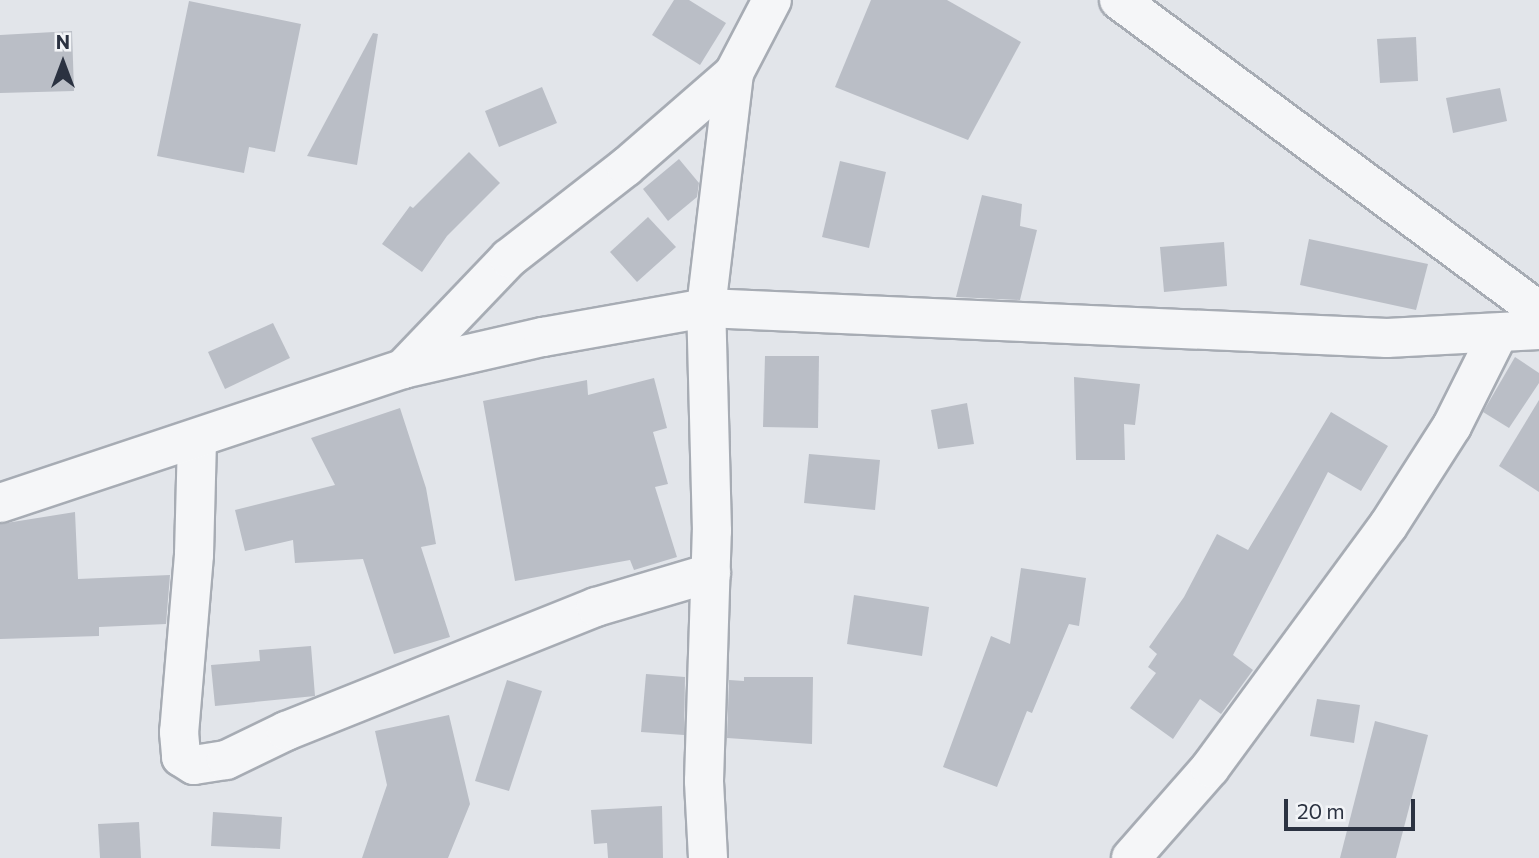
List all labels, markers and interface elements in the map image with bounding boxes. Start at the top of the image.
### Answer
north arrow [28,28,98,98]
text: N [56,30,70,53]
scale bar [1287,784,1418,828]
text: 20 m [1297,798,1345,823]

